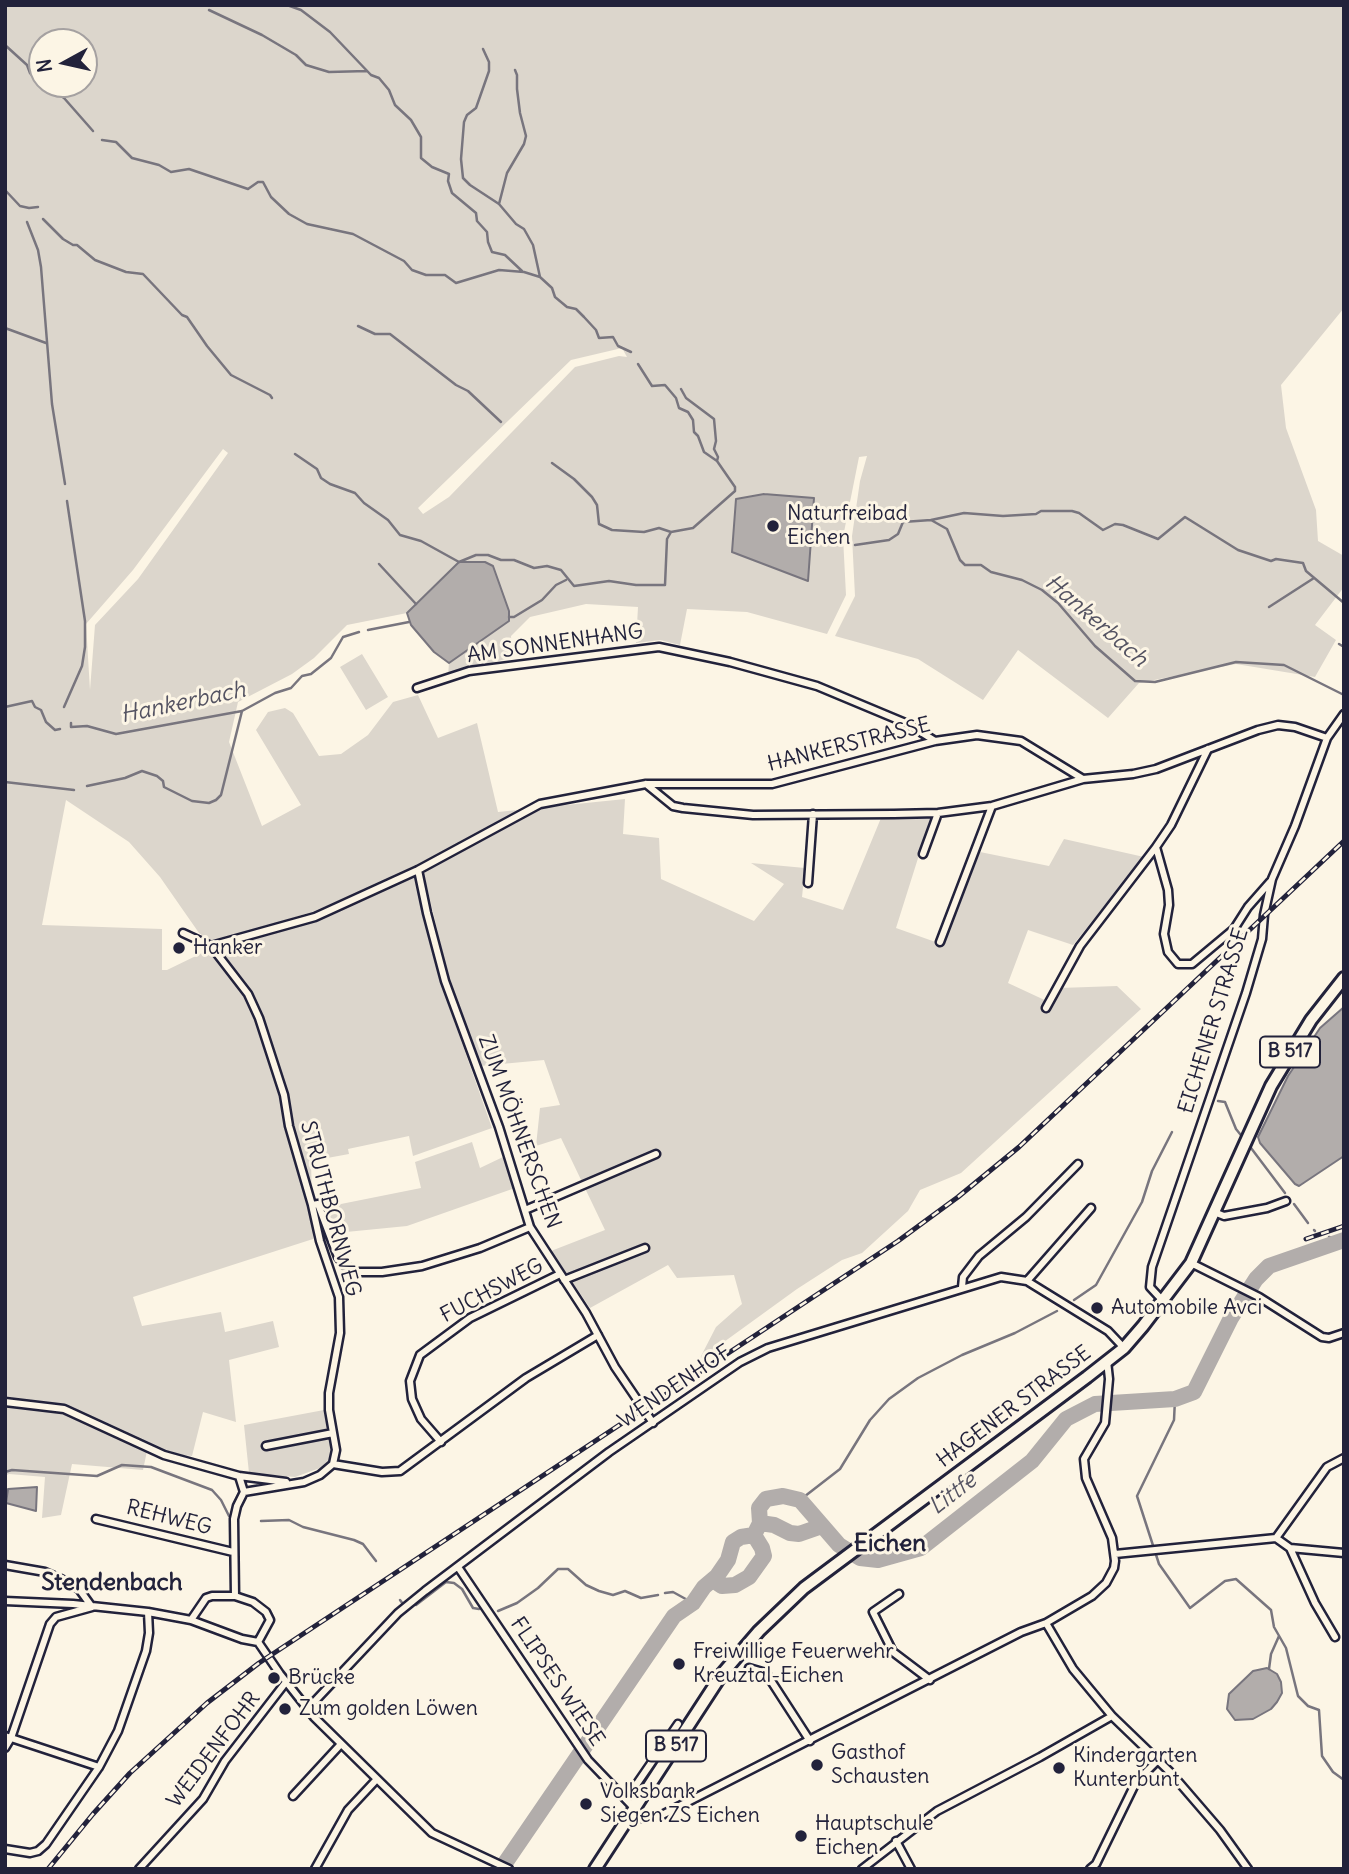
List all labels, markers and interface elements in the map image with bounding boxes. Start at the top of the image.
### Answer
north arrow [28,28,98,98]
text: N [31,57,57,74]
place label: Naturfreibad Eichen [787,501,908,551]
marker: Naturfreibad Eichen [765,518,781,534]
water label: Hankerbach [1039,569,1153,673]
street label: AM SONNENHANG [465,619,645,669]
water label: Hankerbach [118,676,248,730]
street label: HANKERSTRASSE [765,713,933,777]
street label: EICHENER STRASSE [1174,925,1254,1117]
place label: Hanker [193,935,263,961]
marker: Hanker [171,940,187,956]
street label: ZUM MÖHNERSCHEN [472,1032,566,1232]
road number: B 517 [1260,1036,1320,1068]
street label: STRUTHBORNWEG [294,1119,366,1299]
street label: FUCHSWEG [436,1253,548,1329]
place label: Automobile Avci [1111,1295,1262,1321]
marker: Automobile Avci [1089,1300,1105,1316]
street label: WENDENHOF [614,1340,736,1434]
street label: HAGENER STRASSE [932,1341,1096,1473]
water label: Littfe [924,1467,982,1521]
street label: REHWEG [124,1495,214,1541]
district label: Eichen [854,1530,926,1558]
district label: Stendenbach [41,1569,183,1597]
street label: FLIPSES WIESE [505,1613,609,1751]
place label: Freiwillige Feuerwehr Kreuztal-Eichen [693,1639,894,1689]
marker: Freiwillige Feuerwehr Kreuztal-Eichen [671,1656,687,1672]
place label: Brücke [288,1665,355,1691]
marker: Brücke [266,1670,282,1686]
street label: WEIDENFOHR [162,1687,266,1813]
place label: Zum golden Löwen [299,1696,478,1722]
marker: Zum golden Löwen [277,1701,293,1717]
road number: B 517 [646,1730,706,1762]
place label: Gasthof Schausten [831,1740,930,1790]
place label: Kindergarten Kunterbunt [1073,1743,1197,1793]
marker: Gasthof Schausten [809,1757,825,1773]
marker: Kindergarten Kunterbunt [1051,1760,1067,1776]
place label: Volksbank Siegen ZS Eichen [600,1779,760,1829]
marker: Volksbank Siegen ZS Eichen [578,1796,594,1812]
place label: Hauptschule Eichen [815,1811,934,1861]
marker: Hauptschule Eichen [793,1828,809,1844]

